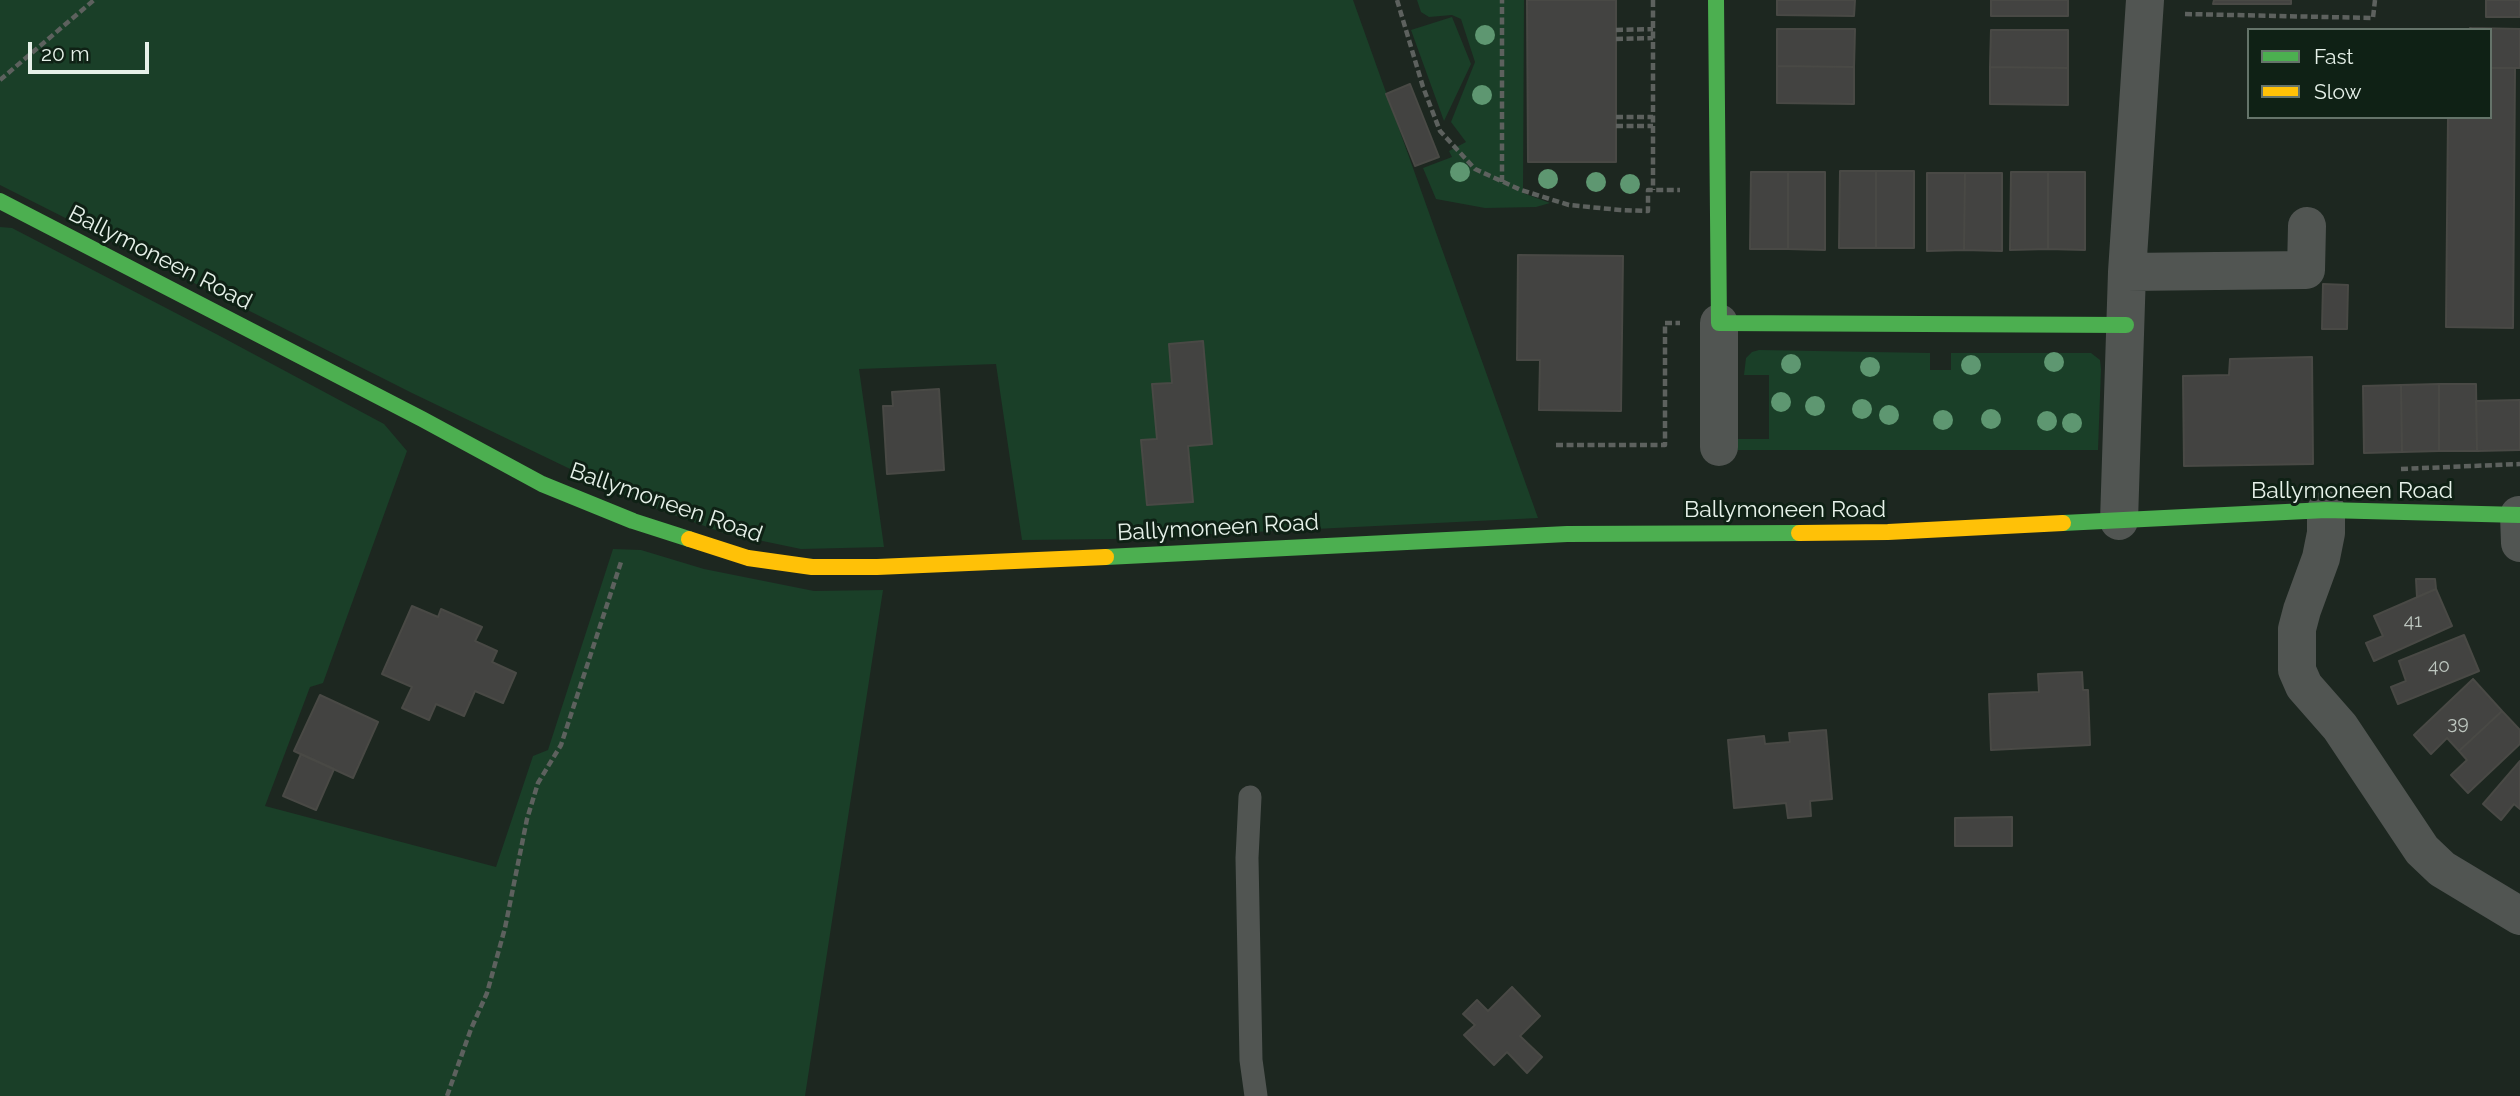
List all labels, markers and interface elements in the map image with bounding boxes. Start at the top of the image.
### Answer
scale bar [32,28,152,72]
legend [2247,28,2492,119]
text: 20 m [41,41,89,66]
text: Fast [2314,44,2354,69]
text: Slow [2314,79,2362,104]
street label: Ballymoneen Road [64,200,256,316]
street label: Ballymoneen Road [566,457,766,549]
street label: Ballymoneen Road [2251,477,2453,505]
street label: Ballymoneen Road [1684,496,1886,524]
street label: Ballymoneen Road [1116,509,1320,547]
house number: 41 [2404,610,2422,632]
house number: 40 [2428,655,2450,677]
house number: 39 [2447,712,2469,734]

